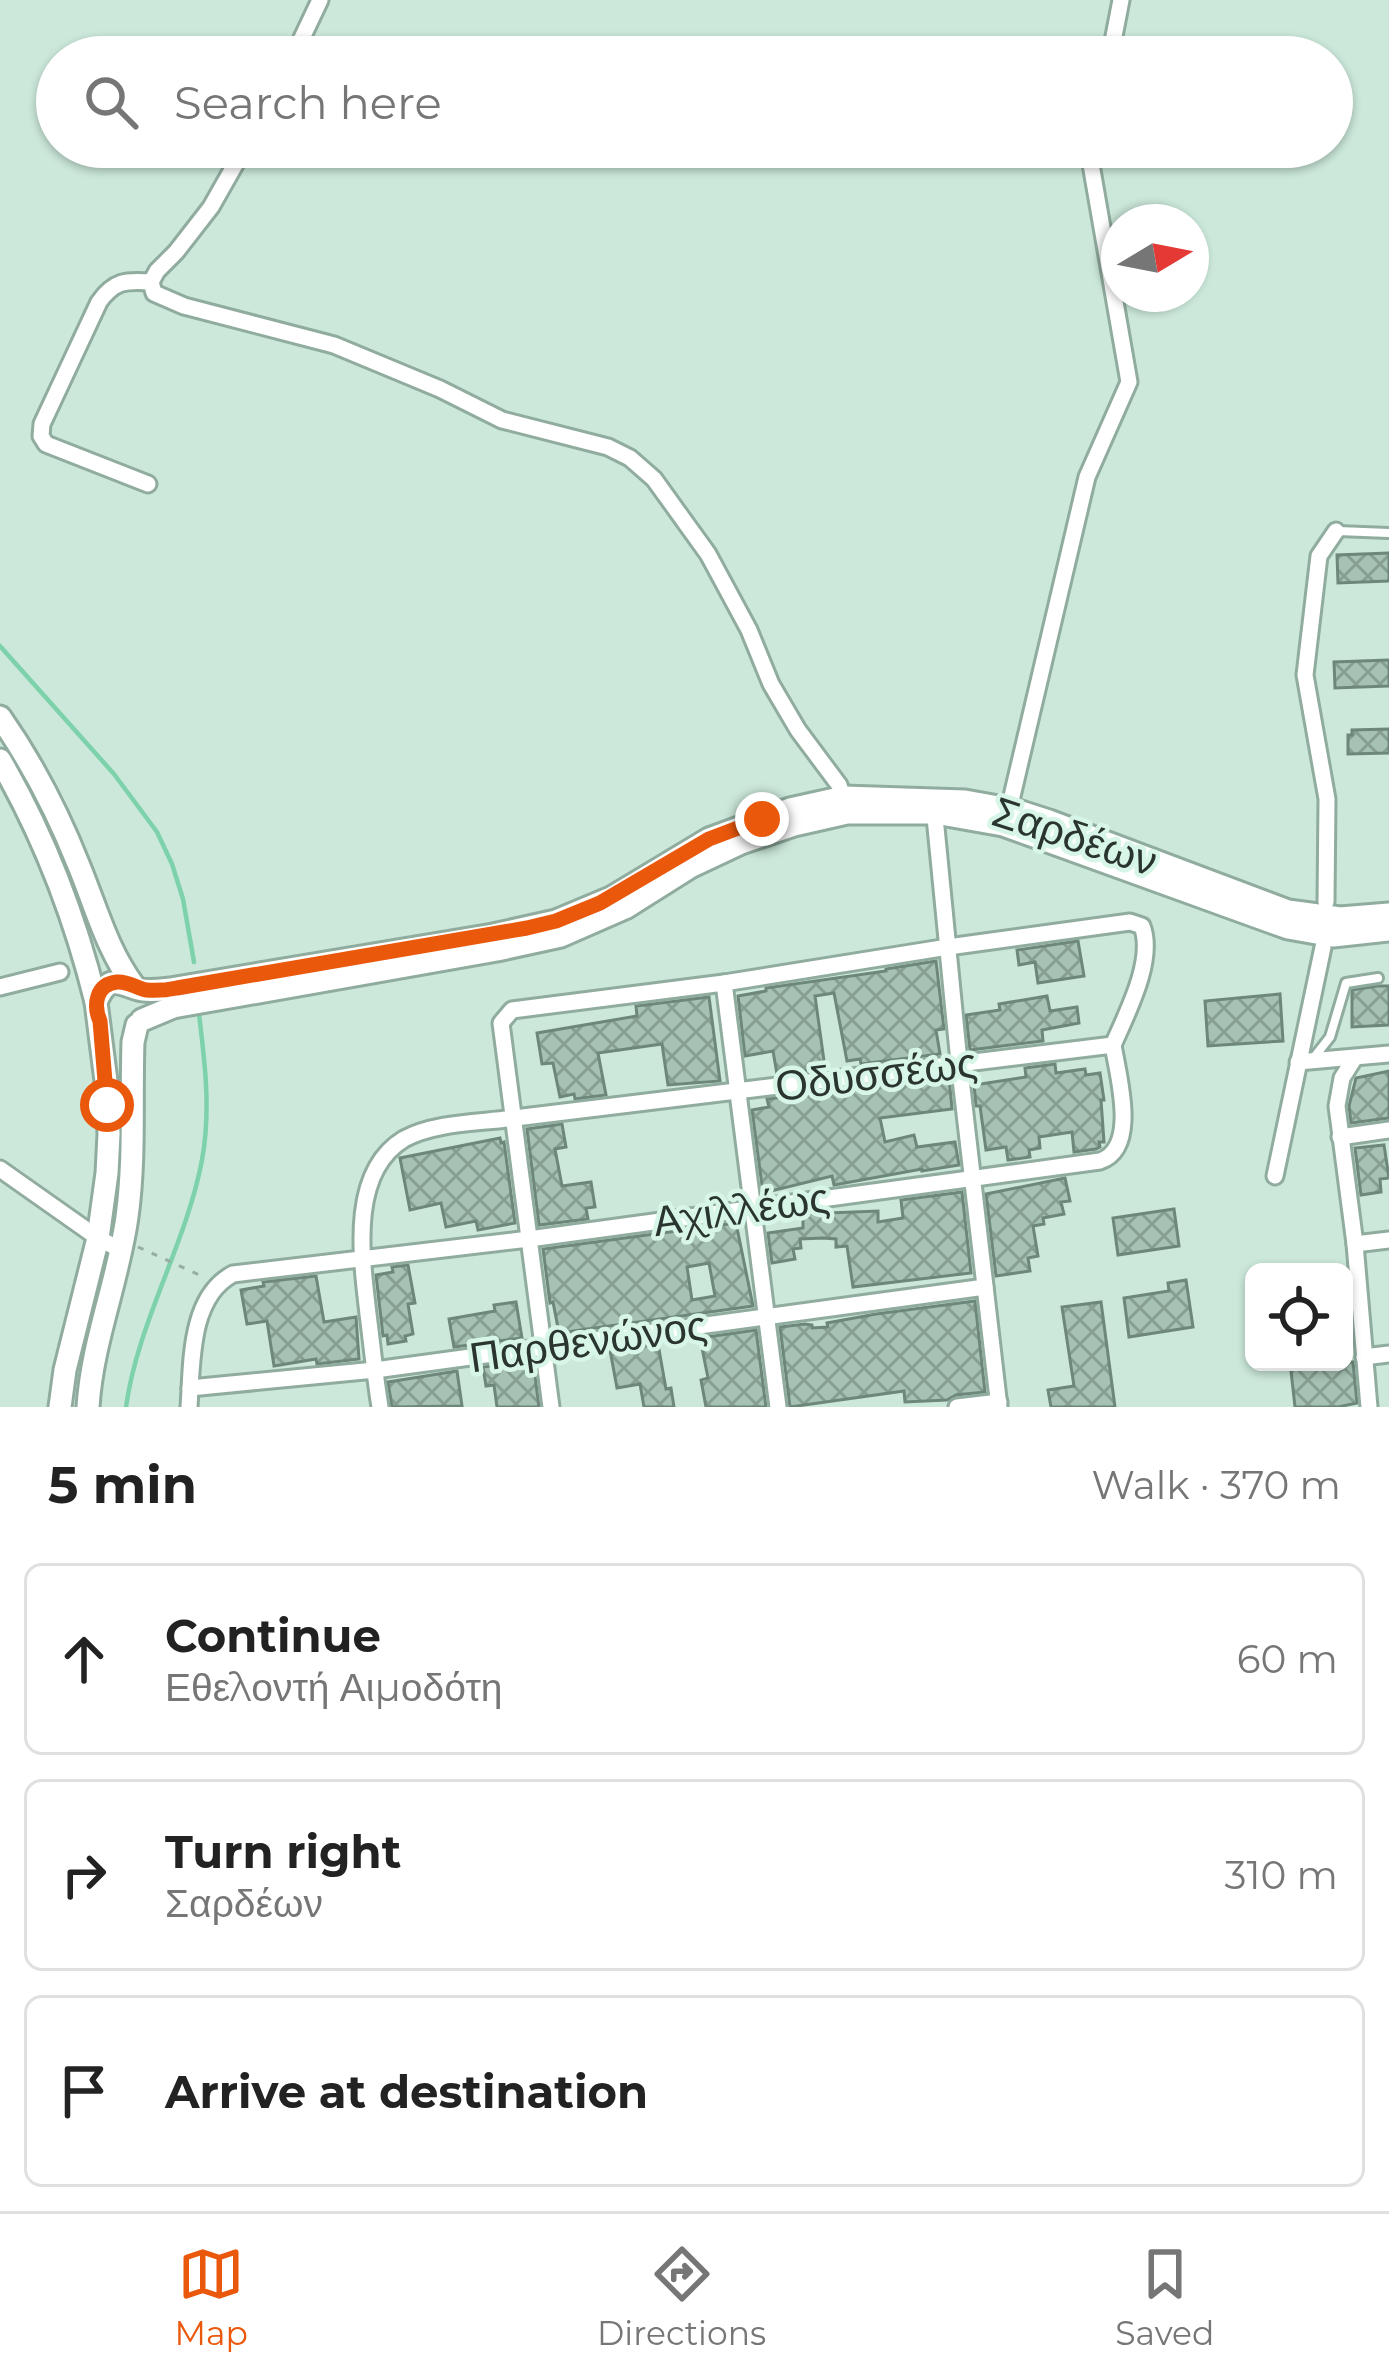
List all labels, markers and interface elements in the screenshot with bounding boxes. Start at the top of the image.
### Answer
search box [36,36,1353,168]
icon: search [78,69,144,135]
text: Search here [174,75,442,130]
north arrow [1101,204,1209,312]
street label: Σαρδέων [986,785,1164,887]
route end [735,792,789,846]
street label: Οδυσσέως [772,1036,980,1112]
route start [80,1078,134,1132]
street label: Αχιλλέως [650,1171,832,1247]
map controls [1245,1263,1353,1371]
button: locate [1245,1263,1353,1371]
street label: Παρθενώνος [466,1299,710,1383]
text: 5 min [48,1454,197,1516]
text: Walk · 370 m [1092,1461,1341,1509]
text: Continue [165,1608,381,1663]
icon: ahead [51,1626,117,1692]
text: 60 m [1237,1635,1338,1683]
text: Εθελοντή Αιμοδότη [165,1663,502,1711]
text: Turn right [165,1824,401,1879]
icon: right [51,1842,117,1908]
text: 310 m [1225,1851,1338,1899]
text: Σαρδέων [165,1879,323,1927]
icon: arrive [51,2058,117,2124]
text: Arrive at destination [165,2064,648,2119]
tab: Map [175,2241,248,2353]
tab: Directions [597,2241,766,2353]
tab: Saved [1115,2241,1214,2353]

